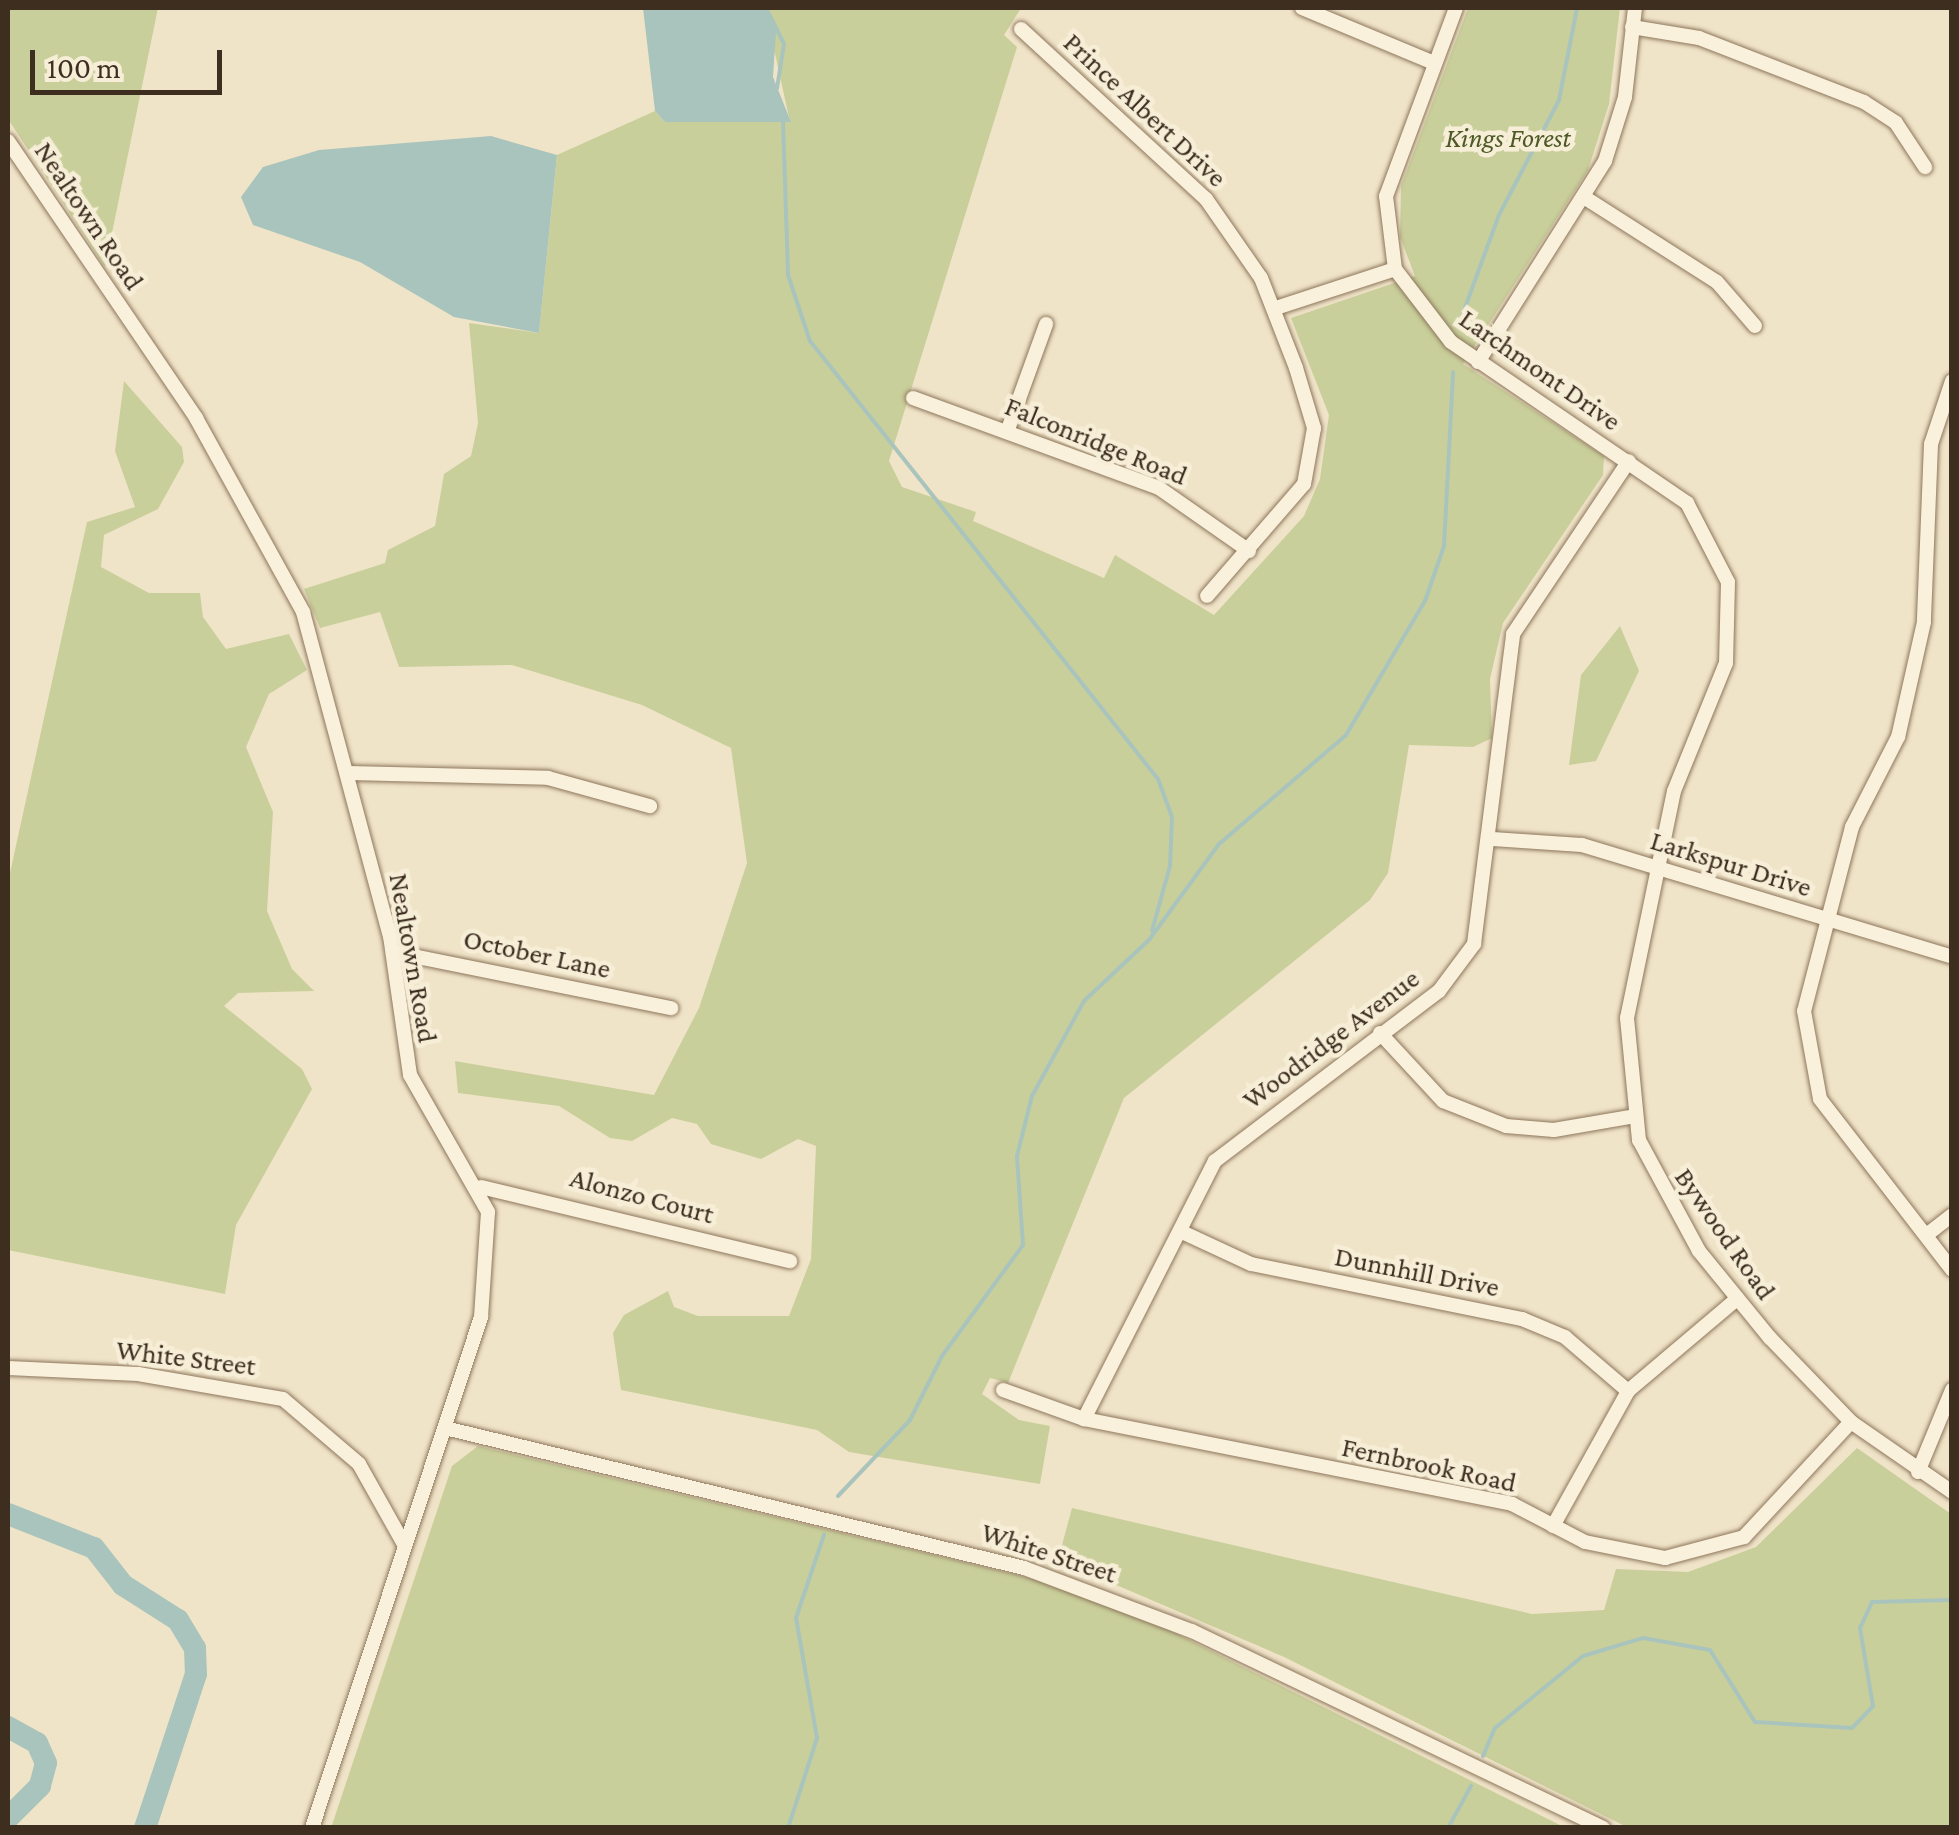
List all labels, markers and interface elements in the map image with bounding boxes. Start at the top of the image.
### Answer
street label: Prince Albert Drive [1056,26,1234,194]
scale bar [35,30,228,92]
text: 100 m [47,51,121,84]
park label: Kings Forest [1445,121,1571,155]
street label: Nealtown Road [27,136,151,296]
street label: Larchmont Drive [1453,302,1627,438]
street label: Falconridge Road [1000,389,1192,493]
street label: Larkspur Drive [1646,824,1816,904]
street label: Nealtown Road [382,871,444,1045]
street label: October Lane [460,922,614,986]
street label: Woodridge Avenue [1236,962,1426,1116]
street label: Alonzo Court [566,1161,718,1231]
street label: Bywood Road [1667,1162,1783,1306]
street label: Dunnhill Drive [1332,1240,1502,1304]
street label: White Street [114,1333,258,1383]
street label: Fernbrook Road [1339,1430,1519,1500]
street label: White Street [977,1515,1121,1591]

